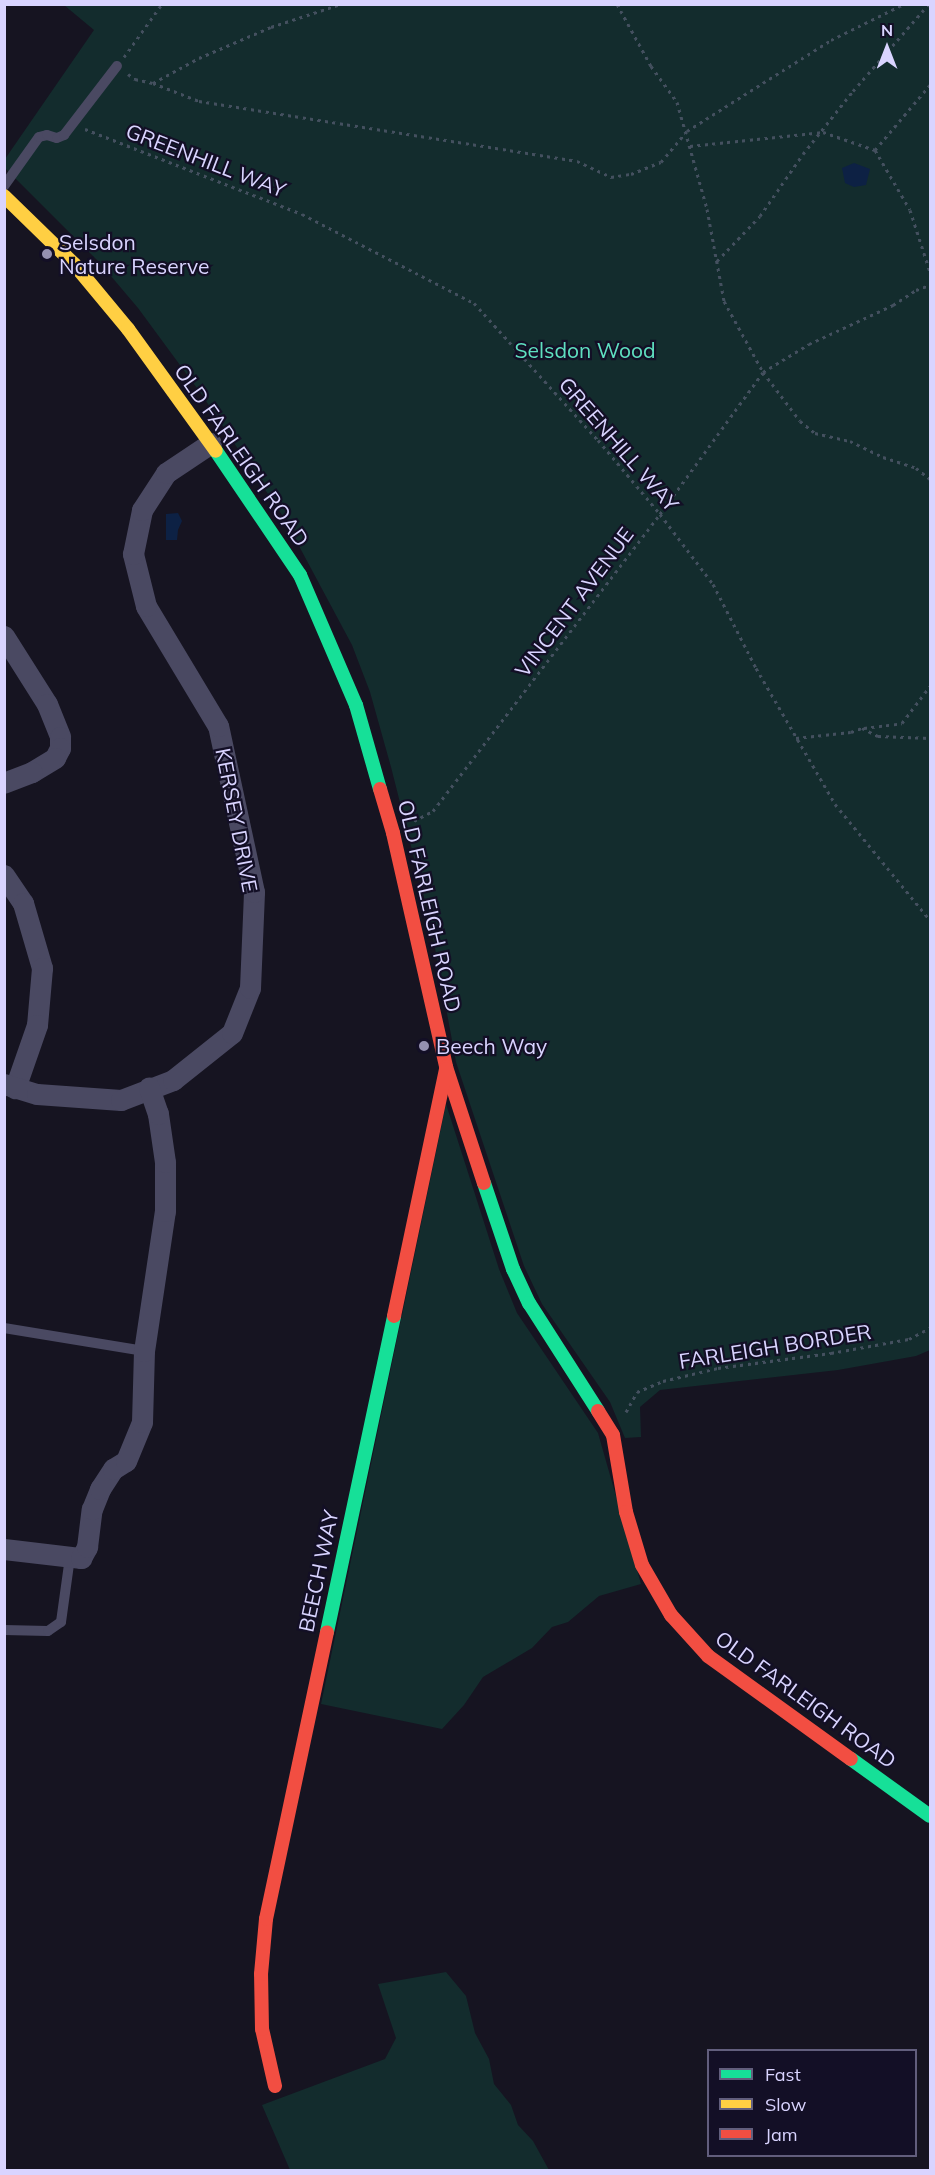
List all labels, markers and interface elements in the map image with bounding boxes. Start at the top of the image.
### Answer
north arrow [857,18,917,78]
text: N [881,20,893,40]
street label: GREENHILL WAY [123,118,289,202]
place label: Selsdon Nature Reserve [59,229,209,279]
marker: Selsdon Nature Reserve [40,247,54,261]
park label: Selsdon Wood [515,337,655,363]
street label: OLD FARLEIGH ROAD [169,359,315,551]
street label: GREENHILL WAY [554,372,684,516]
street label: VINCENT AVENUE [509,522,639,682]
street label: KERSEY DRIVE [211,746,263,894]
street label: OLD FARLEIGH ROAD [393,797,467,1015]
place label: Beech Way [436,1033,547,1059]
marker: Beech Way [417,1039,431,1053]
street label: FARLEIGH BORDER [677,1318,873,1374]
street label: BEECH WAY [293,1508,343,1634]
street label: OLD FARLEIGH ROAD [711,1625,901,1773]
legend [707,2049,917,2157]
text: Fast [765,2063,801,2086]
text: Slow [765,2093,806,2116]
text: Jam [765,2123,798,2146]

